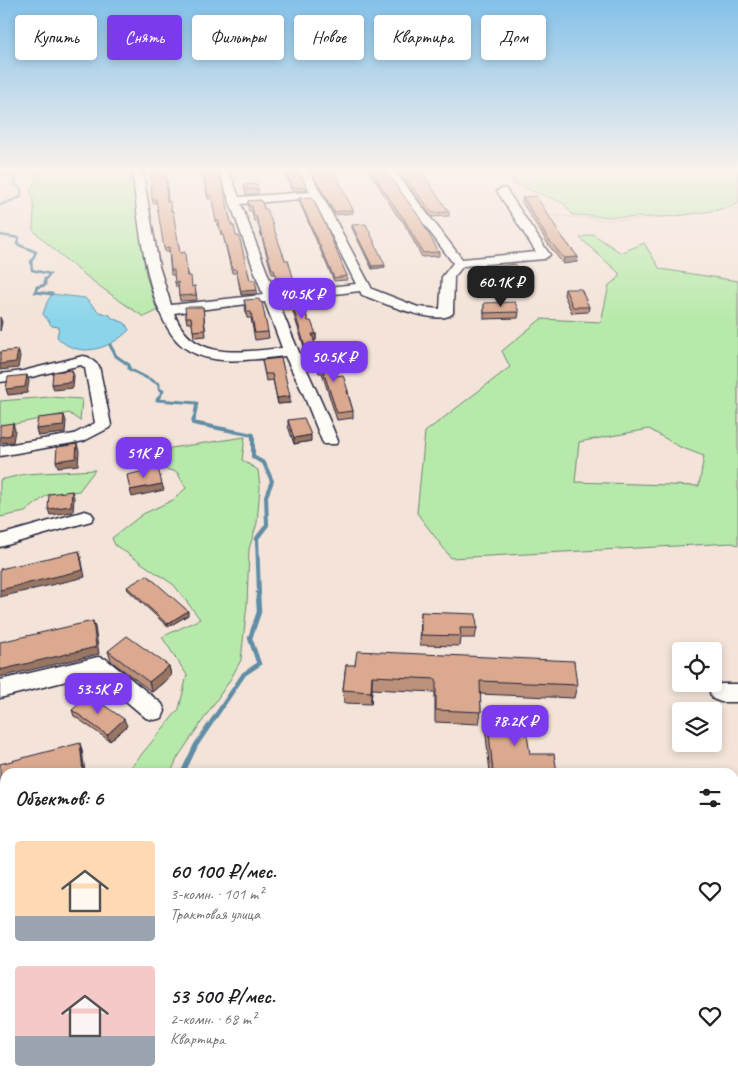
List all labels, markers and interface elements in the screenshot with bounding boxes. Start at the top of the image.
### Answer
chip: Купить [15,15,97,60]
chip: Снять [107,15,182,60]
chip: Фильтры [192,15,284,60]
chip: Новое [294,15,364,60]
chip: Квартира [374,15,471,60]
chip: Дом [481,15,546,60]
pin: 60.1K ₽ [455,266,547,308]
text: 60.1K ₽ [478,272,524,292]
pin: 40.5K ₽ [256,278,348,320]
text: 40.5K ₽ [280,284,324,304]
pin: 50.5K ₽ [288,340,380,383]
text: 50.5K ₽ [312,347,356,367]
pin: 51K ₽ [109,436,179,479]
text: 51K ₽ [127,443,161,463]
map controls [672,642,722,752]
button: locate [672,642,722,692]
pin: 53.5K ₽ [52,672,144,715]
text: 53.5K ₽ [76,679,120,699]
button: layers [672,702,722,752]
pin: 78.2K ₽ [469,704,561,747]
text: 78.2K ₽ [493,711,537,731]
icon: filters [696,784,724,812]
text: Объектов: 6 [15,785,103,811]
text: 60 100 ₽/мес. [170,858,276,884]
icon: home [55,861,115,921]
icon: heart [696,877,724,905]
text: 3-комн. · 101 m² [170,884,263,904]
text: Трактовая улица [170,904,260,924]
text: 53 500 ₽/мес. [170,983,275,1009]
icon: home [55,986,115,1046]
icon: heart [696,1002,724,1030]
text: 2-комн. · 68 m² [170,1009,256,1029]
text: Квартира [170,1029,225,1049]

